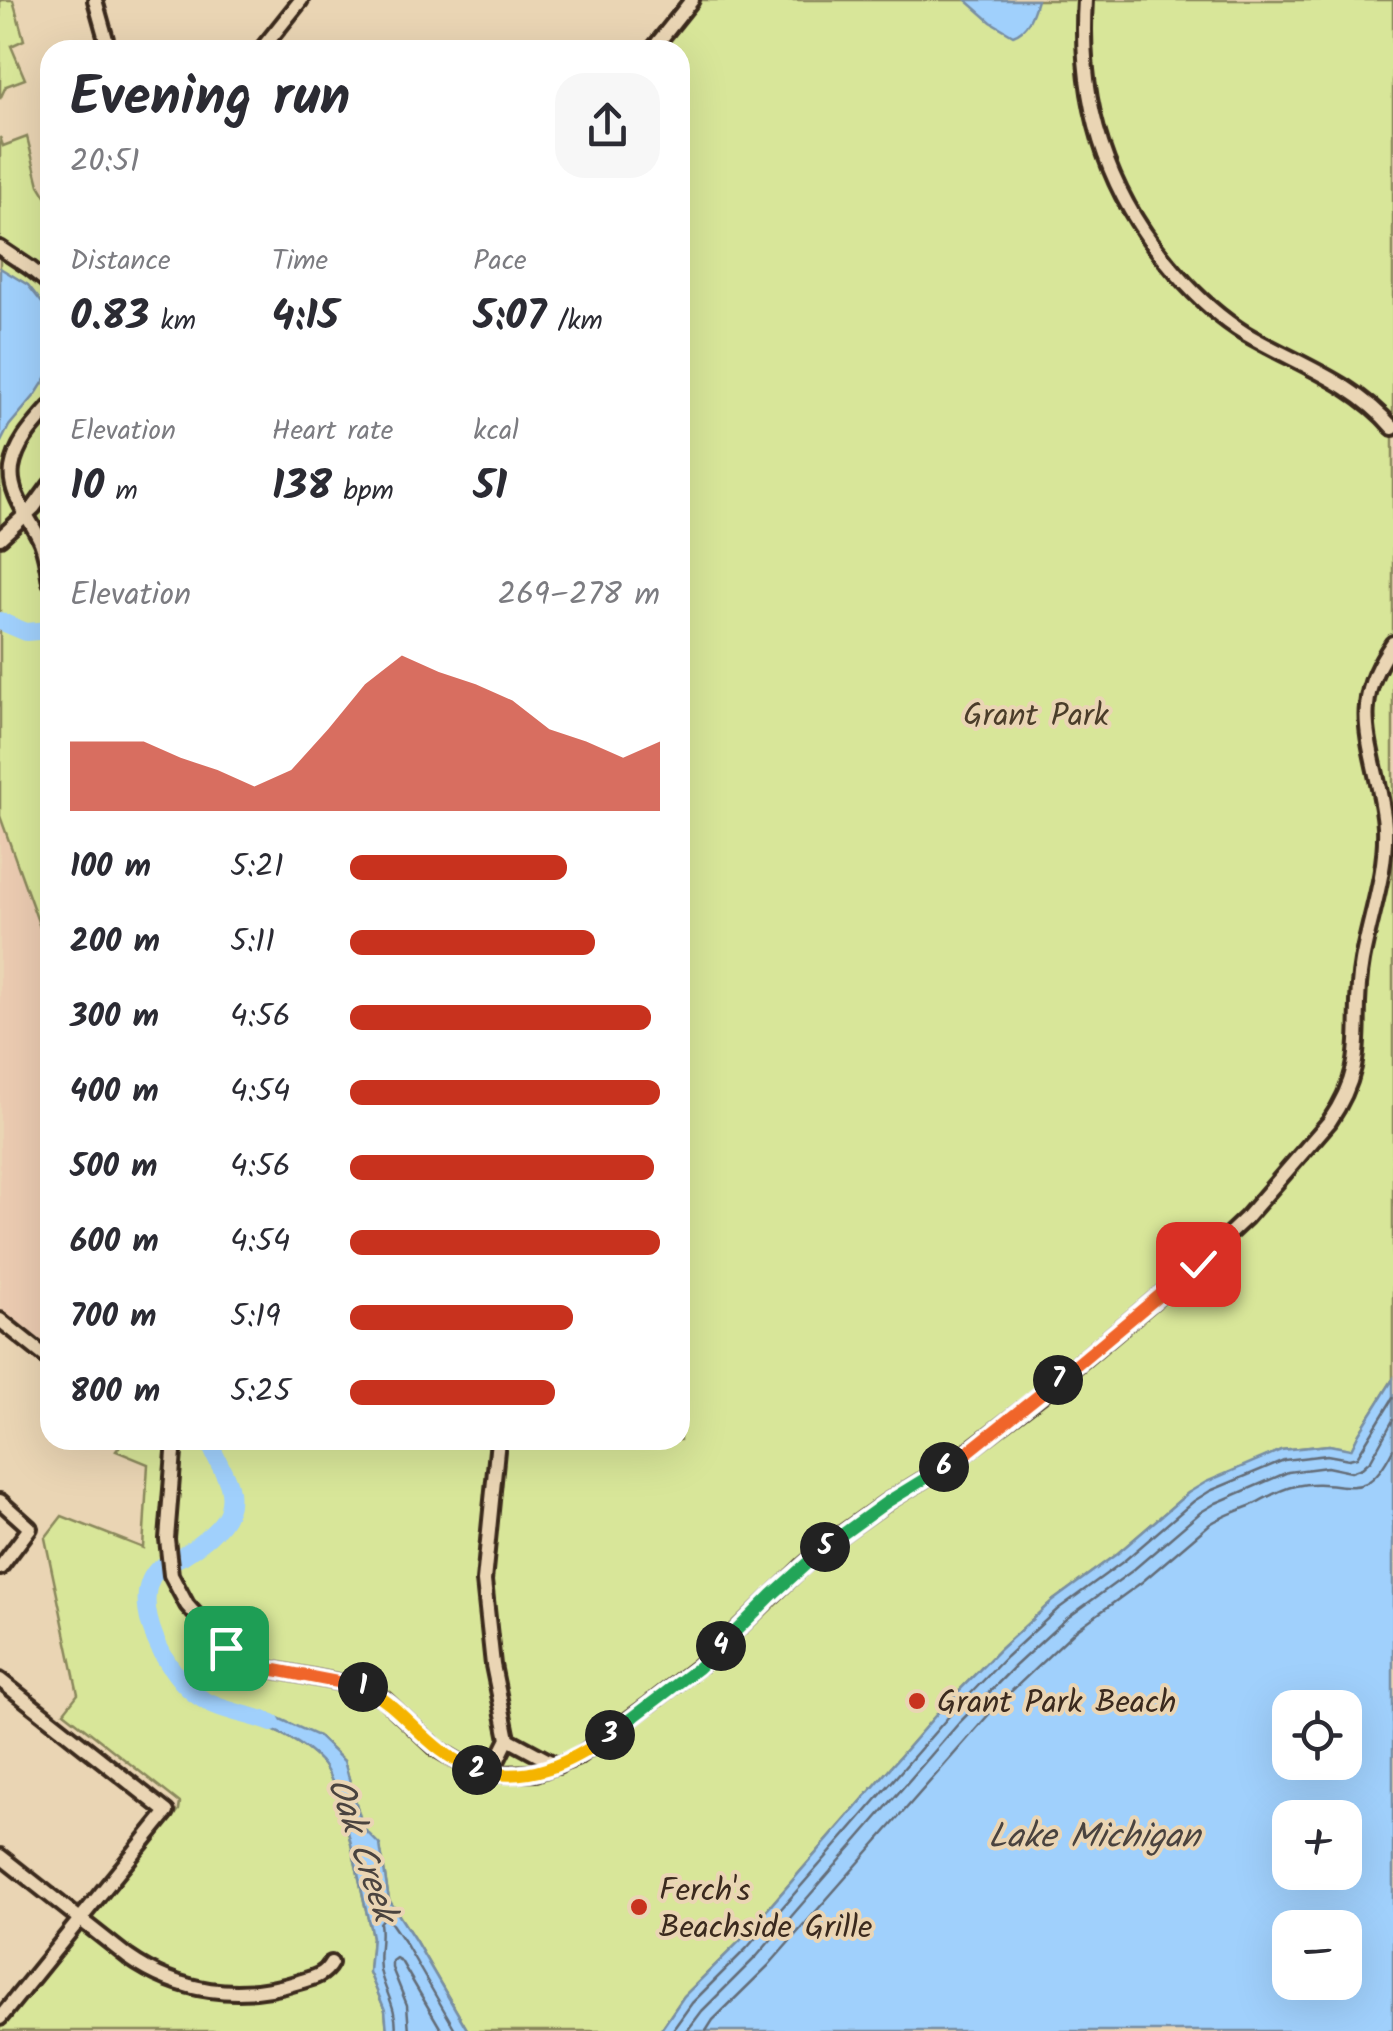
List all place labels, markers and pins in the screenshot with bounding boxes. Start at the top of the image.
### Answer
pin [1156,1222,1241,1307]
pin: 7 [1033,1355,1083,1405]
pin: 6 [919,1442,969,1492]
pin: 5 [800,1522,850,1572]
pin [184,1606,269,1691]
pin: 4 [696,1621,746,1671]
pin: 1 [338,1662,388,1712]
place label: Grant Park Beach [937,1678,1176,1729]
marker: Grant Park Beach [906,1690,928,1712]
pin: 3 [585,1710,635,1760]
pin: 2 [452,1745,502,1795]
place label: Ferch's Beachside Grille [659,1866,872,1954]
marker: Ferch's Beachside Grille [628,1896,650,1918]

